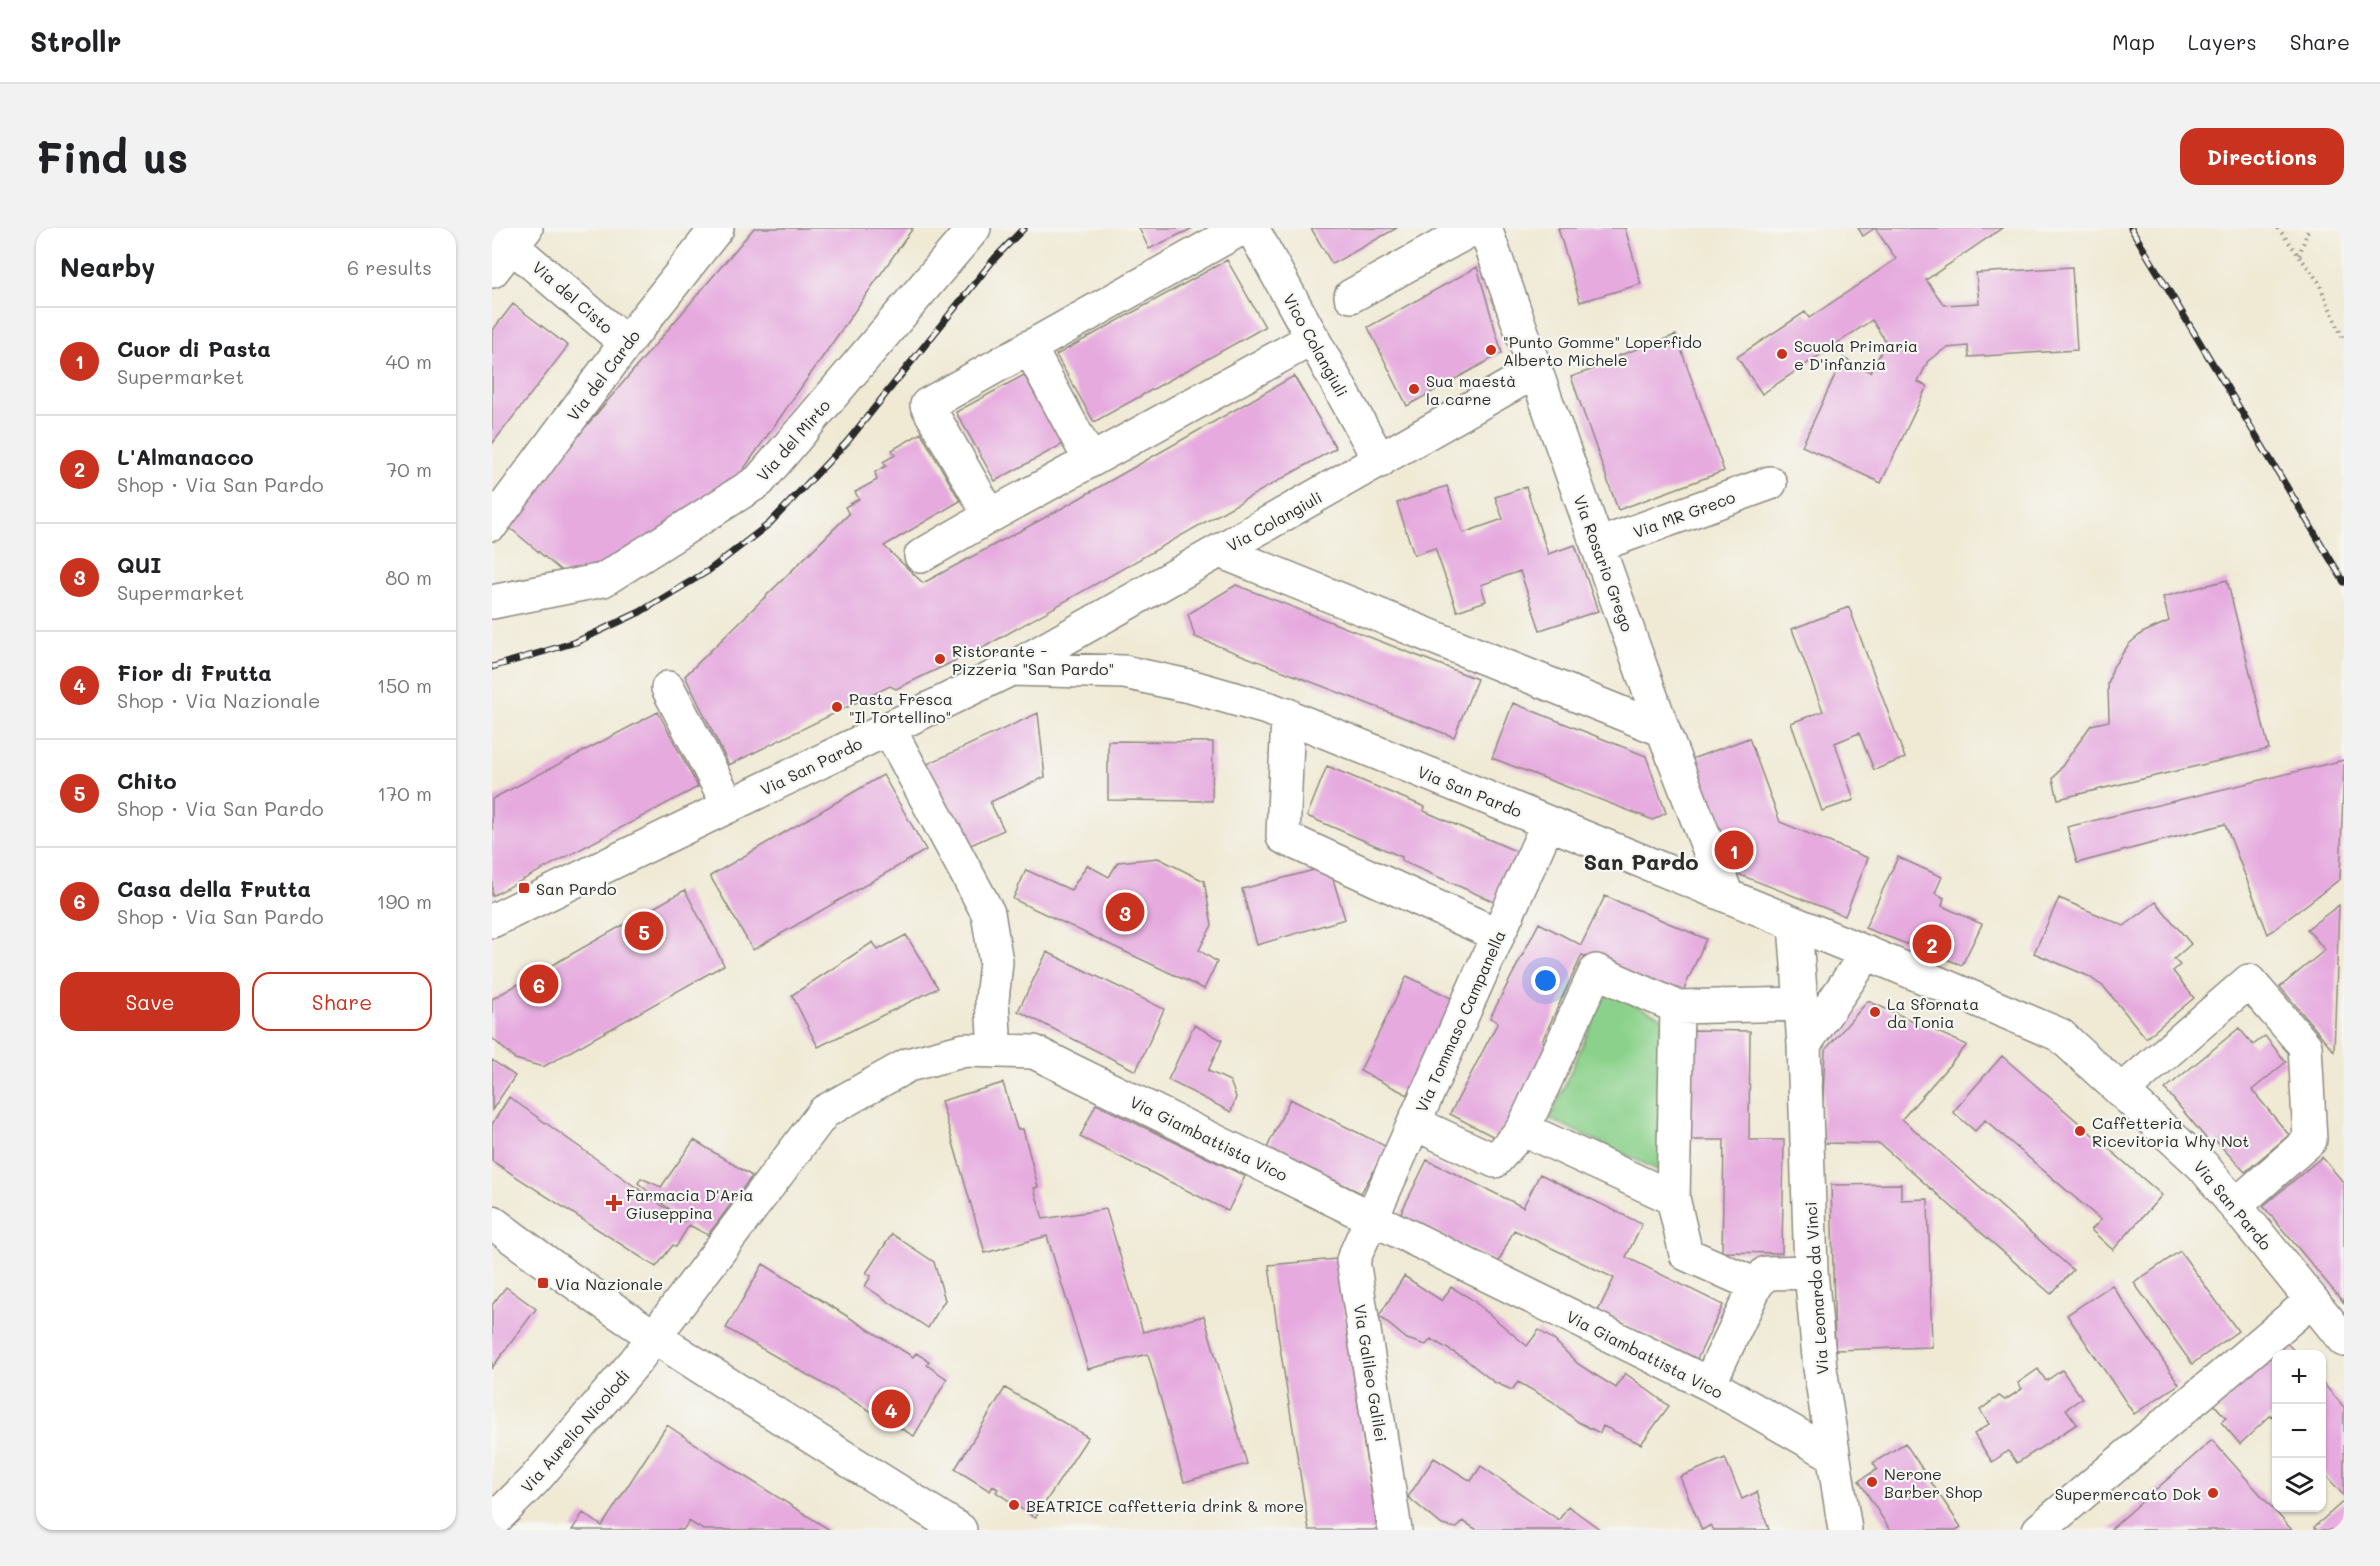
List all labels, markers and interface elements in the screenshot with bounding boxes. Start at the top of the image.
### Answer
text: Strollr [30,23,121,59]
text: Map [2112,28,2155,55]
text: Layers [2188,28,2257,55]
text: Share [2290,28,2350,55]
button: Directions [2180,128,2344,185]
text: Find us [36,129,188,184]
text: Nearby [60,250,155,284]
text: 6 results [347,254,432,280]
street label: Via del Cisto [528,256,618,338]
street label: Vico Colangiuli [1279,290,1353,400]
street label: Via del Cardo [562,325,644,425]
place label: "Punto Gomme" Loperfido Alberto Michele [1503,331,1702,370]
text: Cuor di Pasta [117,334,271,363]
place label: Scuola Primaria e D'infanzia [1794,335,1918,374]
marker: "Punto Gomme" Loperfido Alberto Michele [1484,343,1498,357]
marker: Scuola Primaria e D'infanzia [1775,347,1789,361]
text: 1 [75,348,84,374]
text: 40 m [386,348,432,374]
text: Supermarket [117,363,244,389]
place label: Sua maestà la carne [1426,370,1516,409]
marker: Sua maestà la carne [1407,382,1421,396]
street label: Via del Mirto [752,395,834,485]
text: L'Almanacco [117,442,254,471]
text: 2 [74,456,85,482]
text: 70 m [386,456,432,482]
text: Shop · Via San Pardo [117,471,324,497]
street label: Via Colangiuli [1223,486,1325,556]
street label: Via MR Greco [1630,486,1738,542]
street label: Via Rosario Grego [1570,492,1638,634]
text: QUI [117,550,161,579]
text: 3 [74,564,86,590]
text: 80 m [385,564,432,590]
text: Supermarket [117,579,244,605]
place label: Ristorante - Pizzeria "San Pardo" [952,640,1114,679]
marker: Ristorante - Pizzeria "San Pardo" [933,652,947,666]
text: Fior di Frutta [117,658,272,687]
text: 4 [73,672,86,698]
text: 150 m [377,672,432,698]
text: Shop · Via Nazionale [117,687,320,713]
place label: Pasta Fresca "Il Tortellino" [849,688,953,727]
marker: Pasta Fresca "Il Tortellino" [830,700,844,714]
street label: Via San Pardo [757,732,865,800]
street label: Via San Pardo [1415,761,1525,821]
text: Chito [117,766,177,795]
text: 5 [74,780,85,806]
text: 170 m [377,780,432,806]
text: Shop · Via San Pardo [117,795,324,821]
pin: 1 [1714,828,1754,872]
district label: San Pardo [1583,847,1699,876]
text: Casa della Frutta [117,874,311,903]
place label: San Pardo [536,878,616,899]
marker: San Pardo [517,881,531,895]
text: 6 [73,888,86,914]
text: 190 m [377,888,432,914]
pin: 3 [1106,890,1144,934]
text: Shop · Via San Pardo [117,903,324,929]
pin: 5 [624,908,664,954]
pin: 2 [1912,922,1952,966]
street label: Via Tommaso Campanella [1410,927,1510,1115]
pin: 6 [520,962,558,1006]
your location [1531,966,1560,995]
button: Save [60,972,240,1031]
button: Share [252,972,432,1031]
place label: La Sfornata da Tonia [1887,993,1979,1032]
marker: La Sfornata da Tonia [1868,1005,1882,1019]
street label: Via Giambattista Vico [1127,1091,1291,1185]
place label: Caffetteria Ricevitoria Why Not [2092,1112,2249,1151]
marker: Caffetteria Ricevitoria Why Not [2073,1124,2087,1138]
street label: Via San Pardo [2189,1156,2277,1254]
place label: Farmacia D'Aria Giuseppina [626,1184,754,1223]
marker: Farmacia D'Aria Giuseppina [607,1196,621,1210]
street label: Via Leonardo da Vinci [1799,1201,1833,1375]
place label: Via Nazionale [555,1273,663,1294]
marker: Via Nazionale [536,1276,550,1290]
street label: Via Galileo Galilei [1350,1303,1392,1443]
street label: Via Giambattista Vico [1563,1305,1727,1403]
map controls [2272,1350,2326,1512]
button: + [2272,1350,2326,1404]
street label: Via Aurelio Nicolodi [516,1365,634,1497]
pin: 4 [872,1386,910,1432]
button: − [2272,1404,2326,1458]
button: layers [2272,1458,2326,1512]
place label: Nerone Barber Shop [1884,1463,1983,1502]
marker: Nerone Barber Shop [1865,1475,1879,1489]
place label: Supermercato Dok [2055,1483,2201,1504]
marker: Supermercato Dok [2206,1486,2220,1500]
place label: BEATRICE caffetteria drink & more [1026,1495,1304,1516]
marker: BEATRICE caffetteria drink & more [1007,1498,1021,1512]

